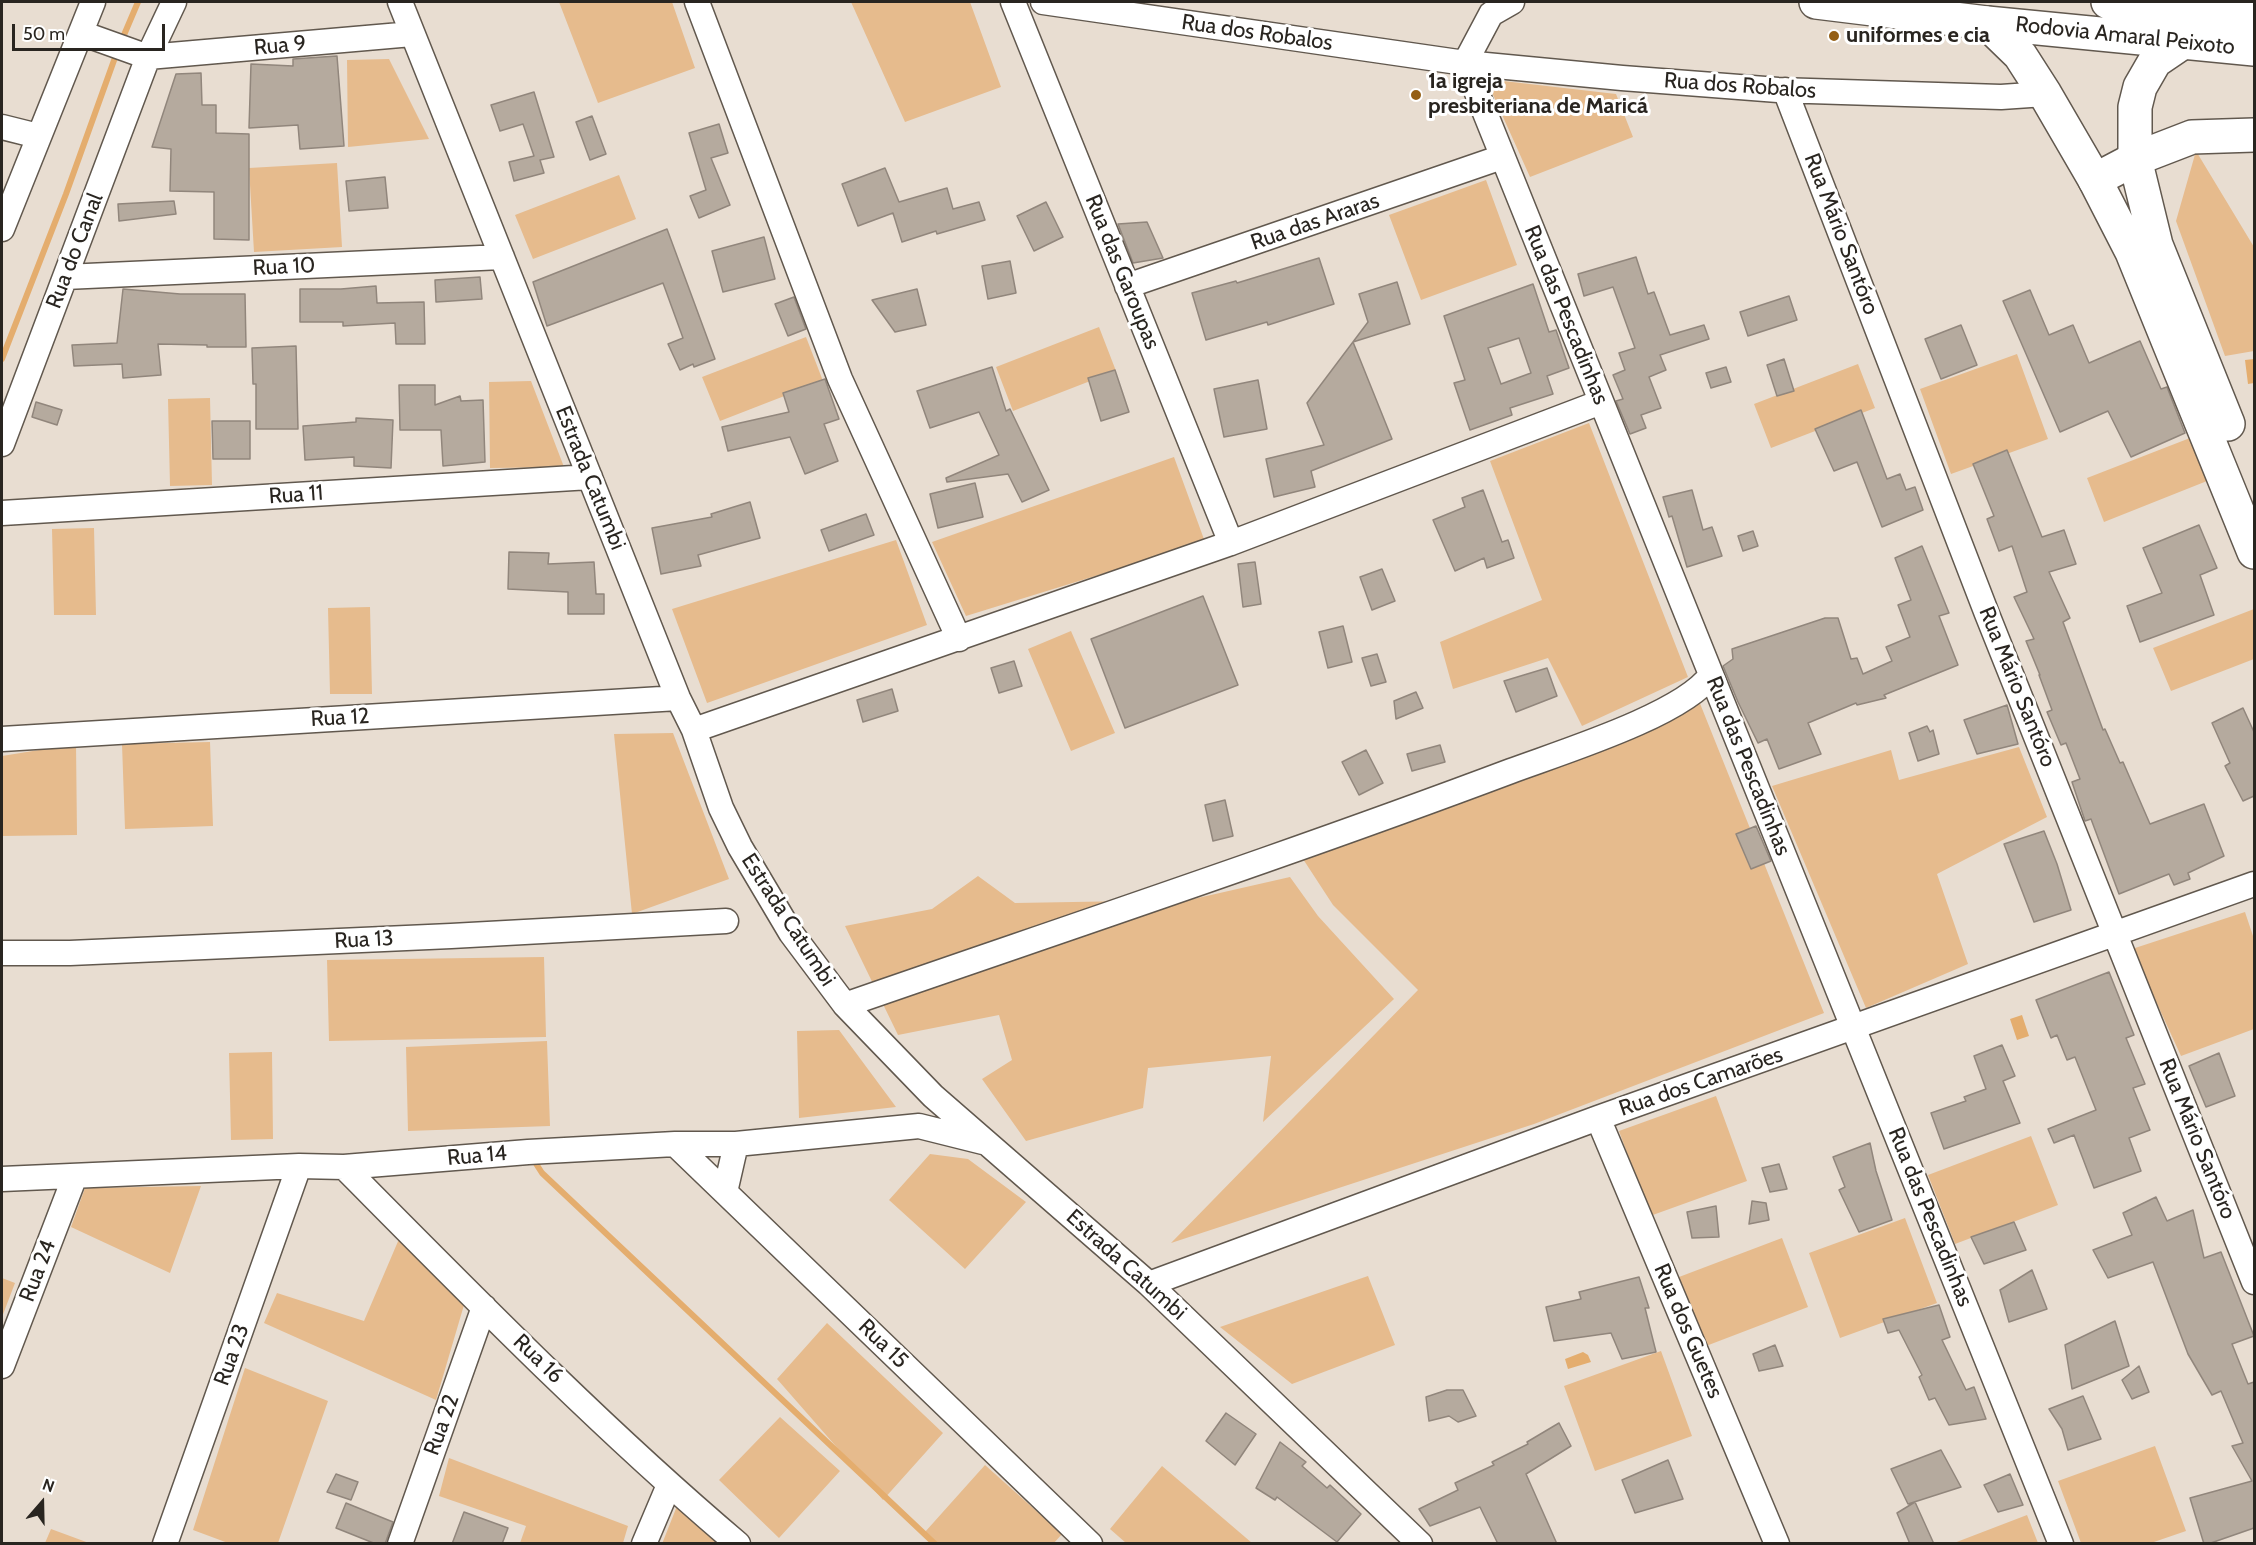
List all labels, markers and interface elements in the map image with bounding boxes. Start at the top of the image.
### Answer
street label: Rua dos Robalos [1180,9,1334,57]
street label: Rodovia Amaral Peixoto [2014,11,2236,61]
scale bar [15,12,168,50]
text: 50 m [23,23,65,45]
place label: uniformes e cia [1846,23,1990,49]
marker: uniformes e cia [1827,29,1841,43]
street label: Rua 9 [253,31,307,61]
street label: Rua dos Robalos [1663,68,1817,104]
place label: 1a igreja presbiteriana de Maricá [1428,69,1648,120]
marker: 1a igreja presbiteriana de Maricá [1409,88,1423,102]
street label: Rua Mário Santóro [1798,150,1884,318]
street label: Rua das Araras [1247,188,1383,256]
street label: Rua do Canal [41,190,109,312]
street label: Rua das Garoupas [1079,191,1165,353]
street label: Rua das Pescadinhas [1518,222,1614,408]
street label: Rua 10 [252,252,316,282]
street label: Estrada Catumbi [549,402,631,554]
street label: Rua 11 [268,480,324,510]
street label: Rua Mário Santóro [1973,603,2061,771]
street label: Rua das Pescadinhas [1700,673,1796,859]
street label: Rua 12 [310,703,370,733]
street label: Estrada Catumbi [735,849,841,991]
street label: Rua 13 [334,925,394,955]
street label: Rua dos Camarões [1616,1042,1786,1122]
street label: Rua Mário Santóro [2153,1055,2241,1223]
street label: Rua das Pescadinhas [1882,1124,1978,1310]
street label: Rua 14 [446,1140,508,1172]
street label: Estrada Catumbi [1060,1204,1192,1326]
street label: Rua 24 [14,1236,62,1306]
street label: Rua dos Guetes [1648,1260,1728,1402]
street label: Rua 15 [853,1314,913,1374]
street label: Rua 23 [209,1321,255,1389]
street label: Rua 16 [507,1329,569,1389]
street label: Rua 22 [419,1391,465,1459]
north arrow [12,1473,72,1533]
text: N [40,1475,57,1496]

